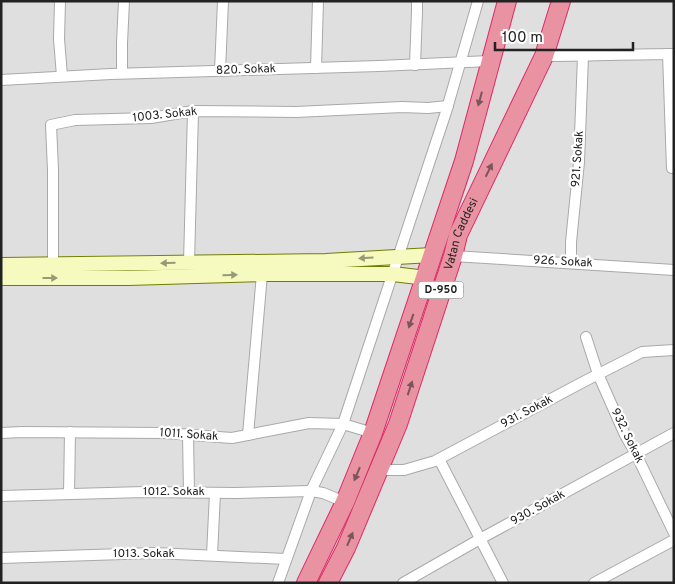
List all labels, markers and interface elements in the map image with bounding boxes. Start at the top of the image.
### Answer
scale bar [495,20,632,52]
text: 100 m [502,29,543,48]
street label: 820. Sokak [216,61,276,79]
one-way arrow [476,91,484,106]
street label: 1003. Sokak [132,104,198,126]
street label: 921. Sokak [568,130,588,188]
one-way arrow [485,163,493,177]
street label: Vatan Caddesi [441,195,483,273]
street label: 926. Sokak [533,252,593,272]
one-way arrow [358,255,374,263]
one-way arrow [160,259,176,267]
one-way arrow [222,271,238,279]
one-way arrow [42,274,58,282]
road number: D-950 [418,282,464,298]
one-way arrow [407,314,415,329]
one-way arrow [406,380,414,395]
street label: 931. Sokak [498,392,556,432]
street label: 932. Sokak [607,406,647,466]
street label: 1011. Sokak [159,425,219,445]
one-way arrow [352,467,360,481]
street label: 1012. Sokak [143,484,205,500]
street label: 930. Sokak [508,486,568,530]
one-way arrow [346,532,354,546]
street label: 1013. Sokak [113,546,175,562]

